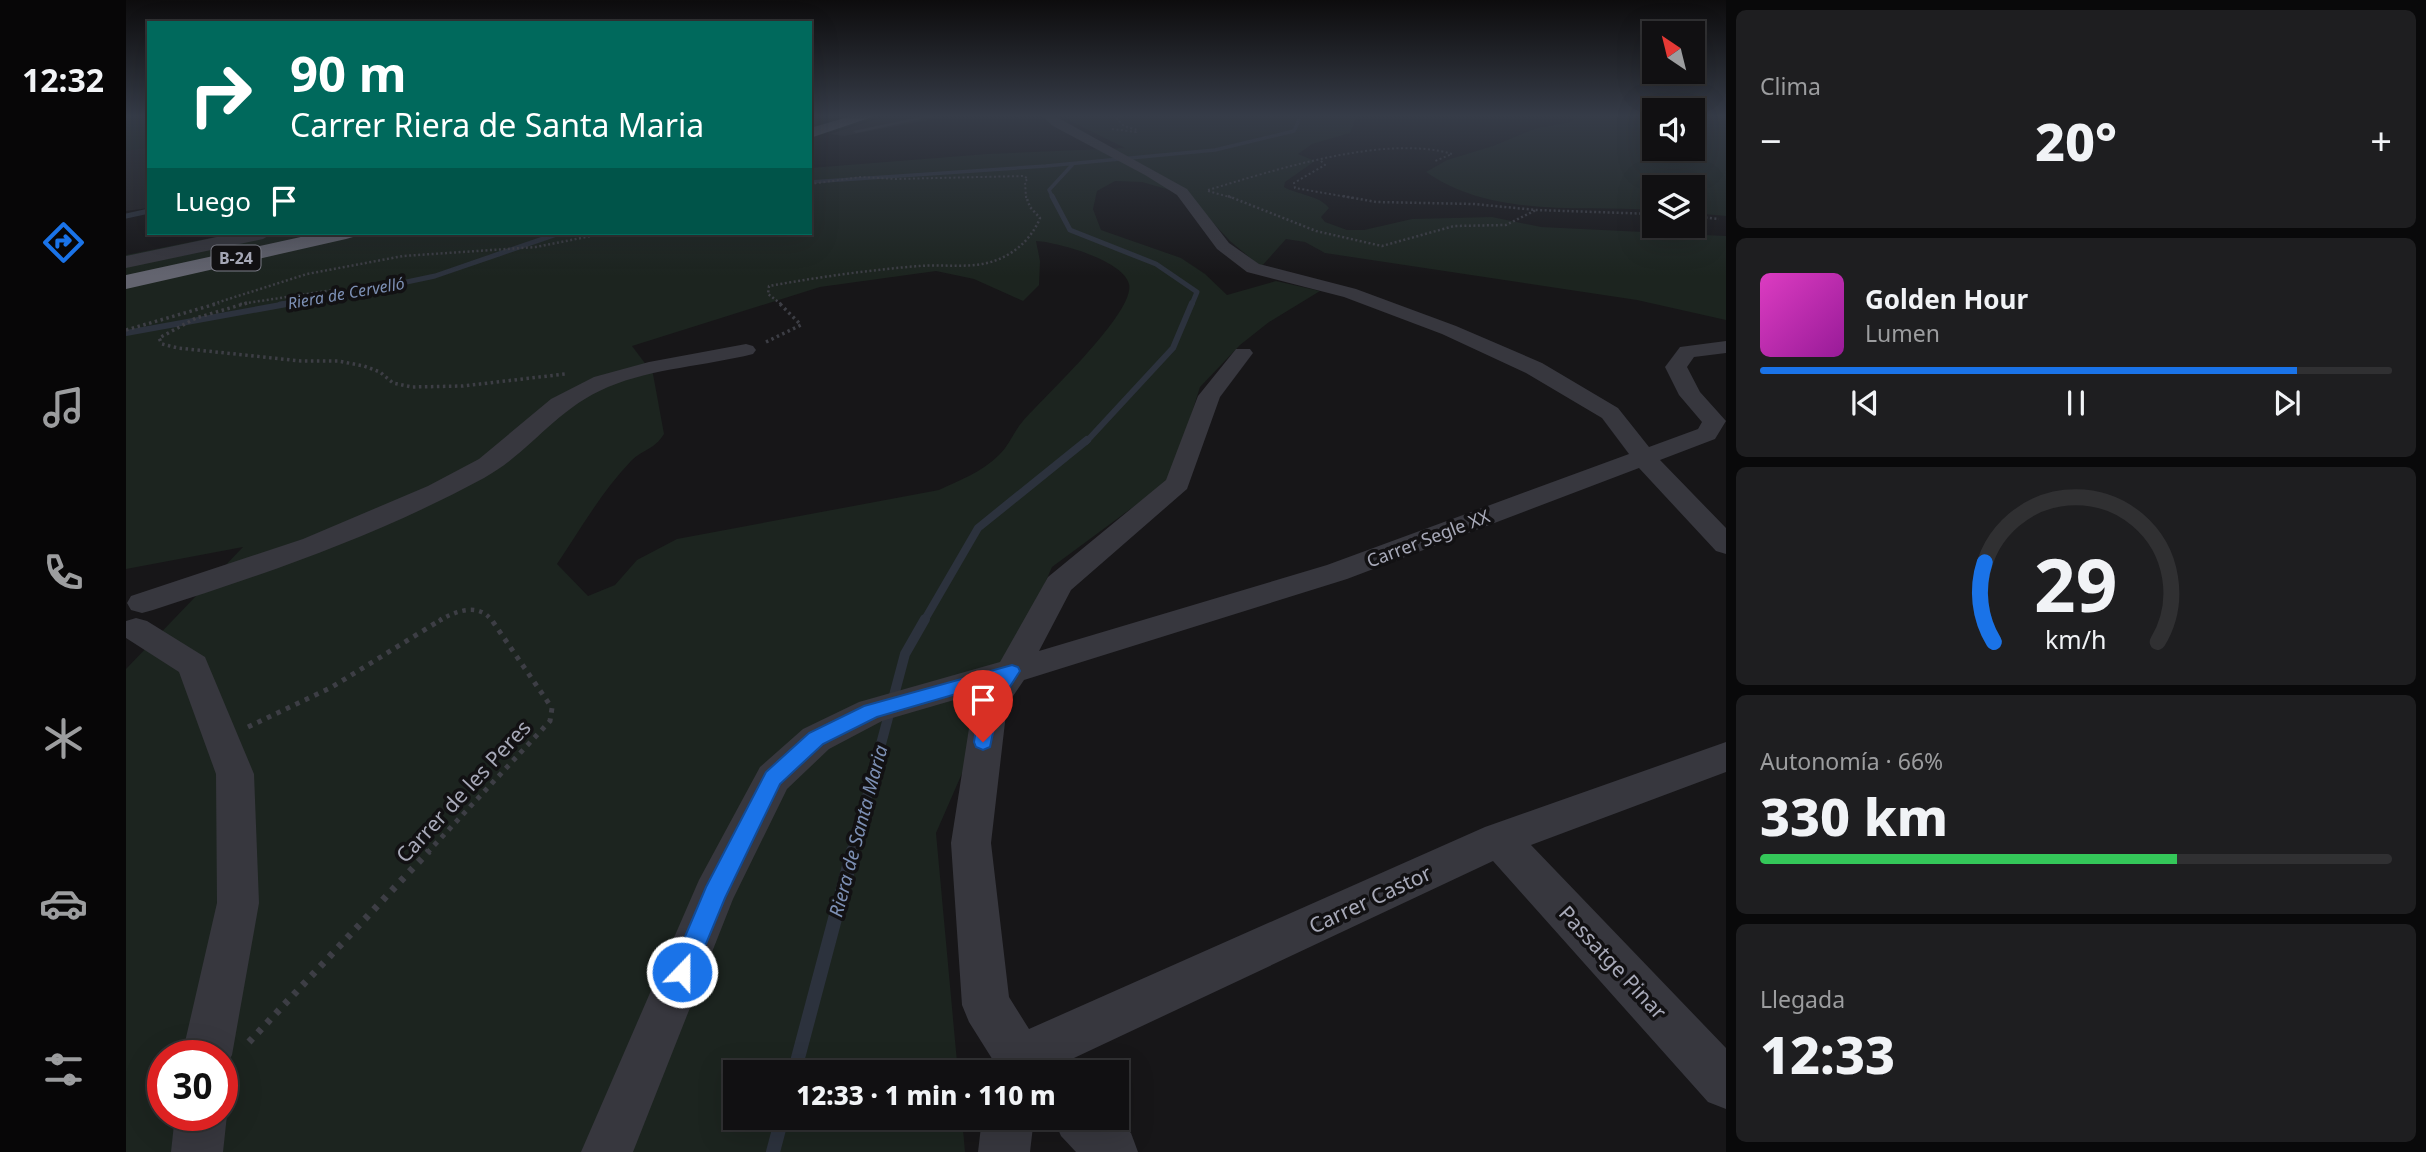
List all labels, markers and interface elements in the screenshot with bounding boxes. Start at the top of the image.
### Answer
north arrow [1642,21,1704,84]
map controls [1642,21,1705,238]
text: 90 m [290,40,407,106]
icon: right [175,49,266,140]
text: 12:32 [22,58,104,101]
text: Clima [1760,70,1821,102]
button: sound [1642,98,1705,161]
text: Carrer Riera de Santa Maria [290,103,704,146]
text: 20° [2035,105,2117,176]
text: − [1760,114,1782,166]
text: + [2370,114,2392,166]
button: layers [1642,175,1705,238]
icon: arrive [265,182,303,220]
text: Luego [175,183,251,219]
icon: directions [39,218,88,267]
road number: B-24 [212,246,260,270]
water label: Riera de Cervelló [286,272,406,314]
text: Golden Hour [1865,281,2028,317]
text: Lumen [1865,317,1940,349]
icon: music [39,383,88,432]
icon: previous [1846,384,1884,422]
icon: pause [2057,384,2095,422]
icon: next [2268,384,2306,422]
street label: Carrer Segle XX [1363,503,1493,572]
text: 29 [2034,534,2118,633]
icon: phone [39,548,88,597]
text: km/h [2045,622,2107,656]
pin [953,670,1013,742]
icon: arrive [964,681,1002,719]
icon: climate [39,714,88,763]
street label: Carrer de les Peres [389,714,537,868]
water label: Riera de Santa Maria [823,742,894,920]
text: Autonomía · 66% [1760,745,1943,777]
text: 330 km [1760,780,1948,851]
street label: Carrer Castor [1304,858,1436,940]
icon: car [39,879,88,928]
street label: Passatge Pinar [1553,899,1673,1025]
position arrow [645,935,719,1009]
text: Llegada [1760,983,1845,1015]
text: 12:33 [1760,1018,1895,1089]
speed limit sign: 30 [147,1040,238,1131]
icon: filters [39,1045,88,1094]
text: 12:33 · 1 min · 110 m [796,1077,1056,1113]

